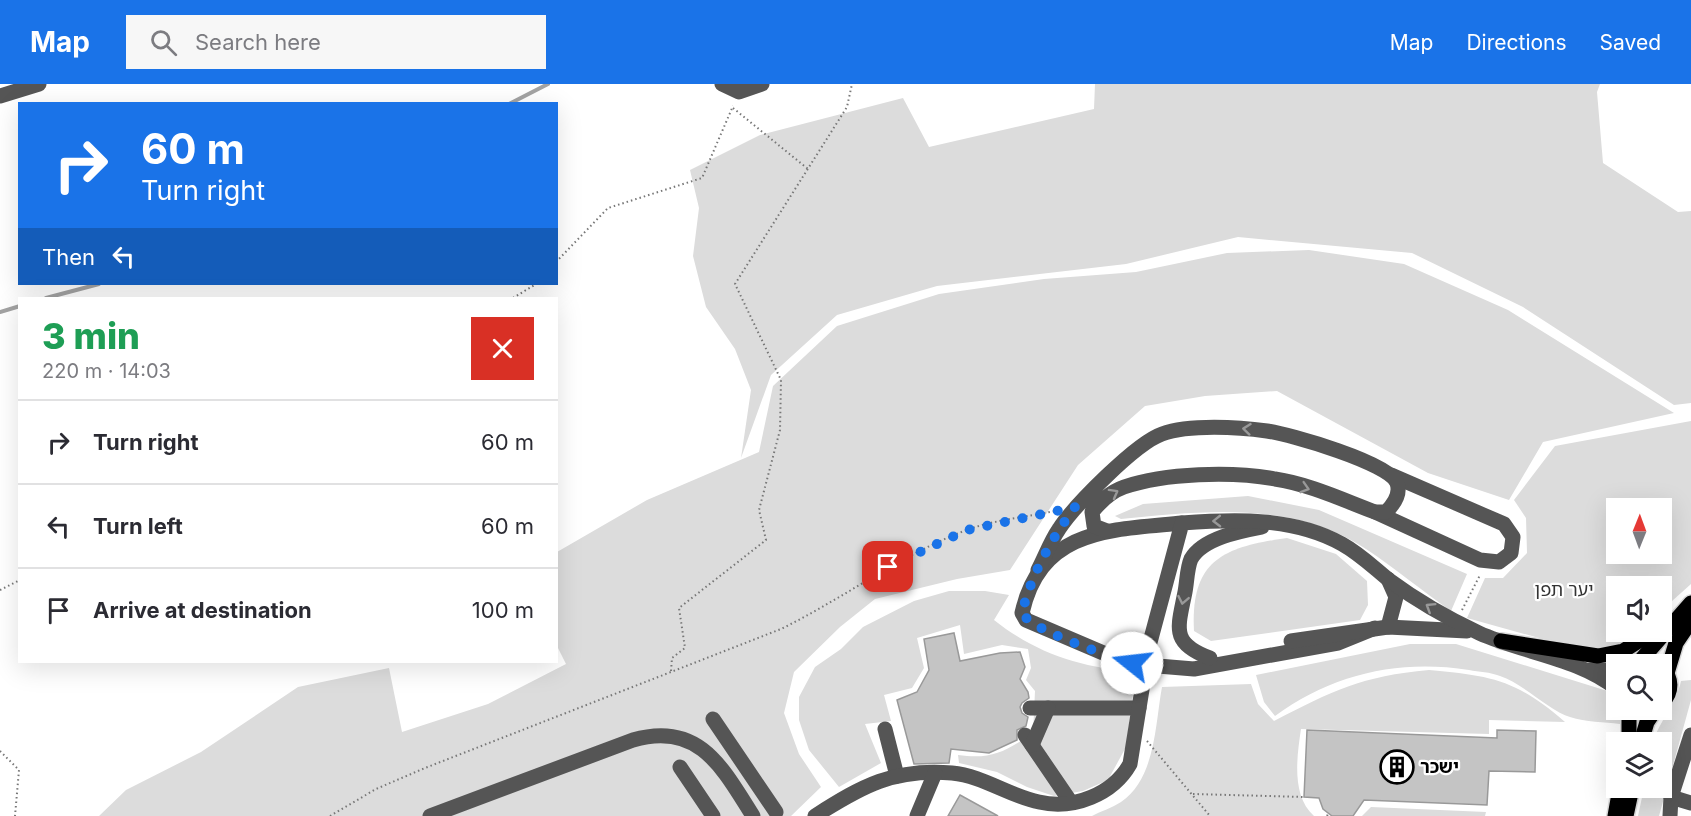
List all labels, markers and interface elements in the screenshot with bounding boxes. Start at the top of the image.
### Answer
search box [126,15,546,69]
text: Map [30,25,90,59]
icon: search [147,26,180,59]
text: Search here [195,29,321,55]
text: Map [1390,30,1433,55]
text: Directions [1466,30,1567,55]
text: Saved [1600,30,1661,55]
text: 60 m [141,123,245,174]
icon: right [42,126,120,204]
text: Turn right [141,174,265,207]
icon: left [107,240,140,273]
text: Then [42,244,95,270]
text: 3 min [42,314,140,358]
button: close [471,317,534,380]
text: 220 m · 14:03 [42,359,171,383]
one-way arrow [1242,423,1252,436]
icon: right [42,426,75,459]
text: Turn right [93,429,199,455]
text: 60 m [481,429,534,455]
one-way arrow [1299,481,1310,493]
one-way arrow [1108,489,1118,500]
north arrow [1606,498,1672,564]
map controls [1606,498,1672,798]
icon: left [42,510,75,543]
text: Turn left [93,513,183,539]
text: 60 m [481,513,534,539]
one-way arrow [1213,515,1222,527]
pin [862,541,913,592]
icon: arrive [871,550,904,583]
button: sound [1606,576,1672,642]
park label: יער תפן [1534,579,1594,600]
icon: arrive [42,594,75,627]
one-way arrow [1177,595,1190,605]
text: Arrive at destination [93,597,312,623]
text: 100 m [472,597,534,623]
one-way arrow [1426,602,1436,614]
position arrow [1100,631,1164,695]
button: search [1606,654,1672,720]
button: layers [1606,732,1672,798]
building icon: ישכר [1379,749,1415,785]
place label: ישכר [1420,756,1459,777]

